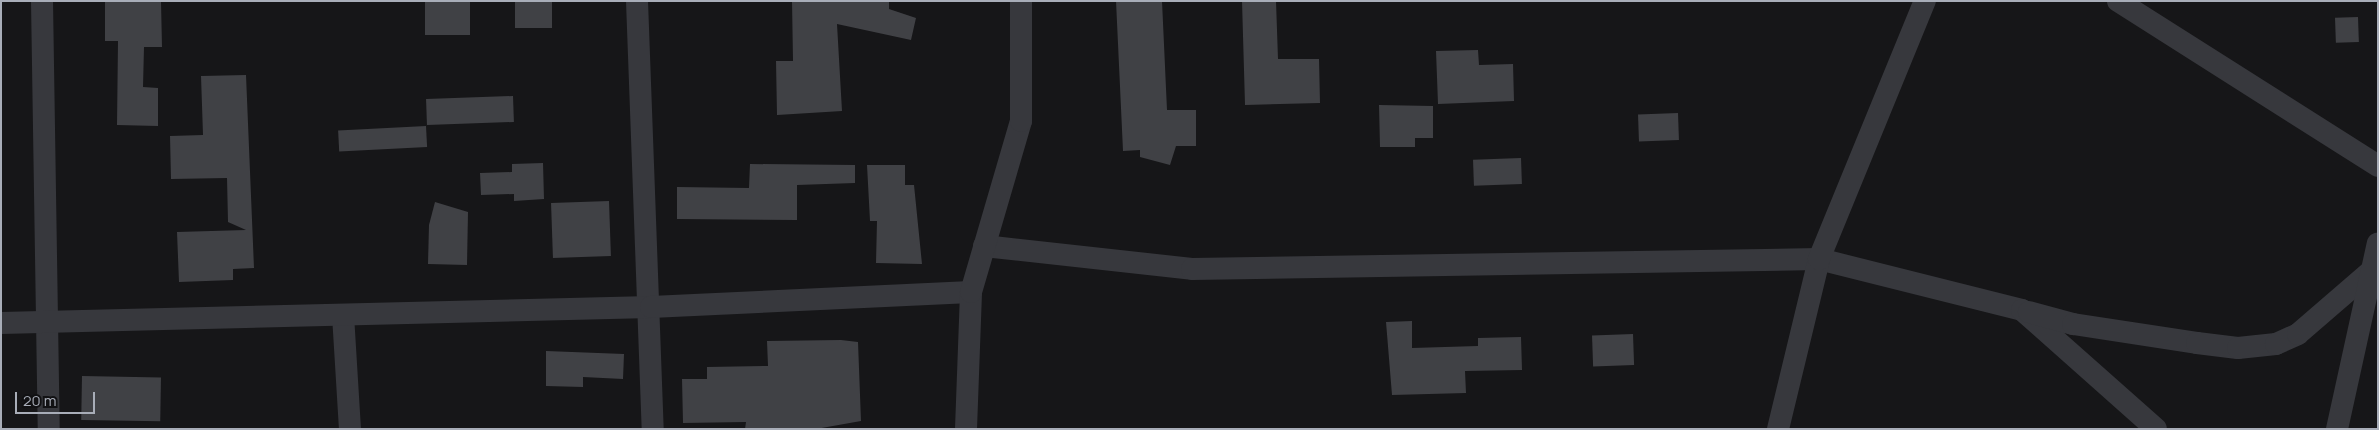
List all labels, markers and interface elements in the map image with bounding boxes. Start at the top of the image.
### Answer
scale bar [18,382,98,414]
text: 20 m [23,390,56,411]

